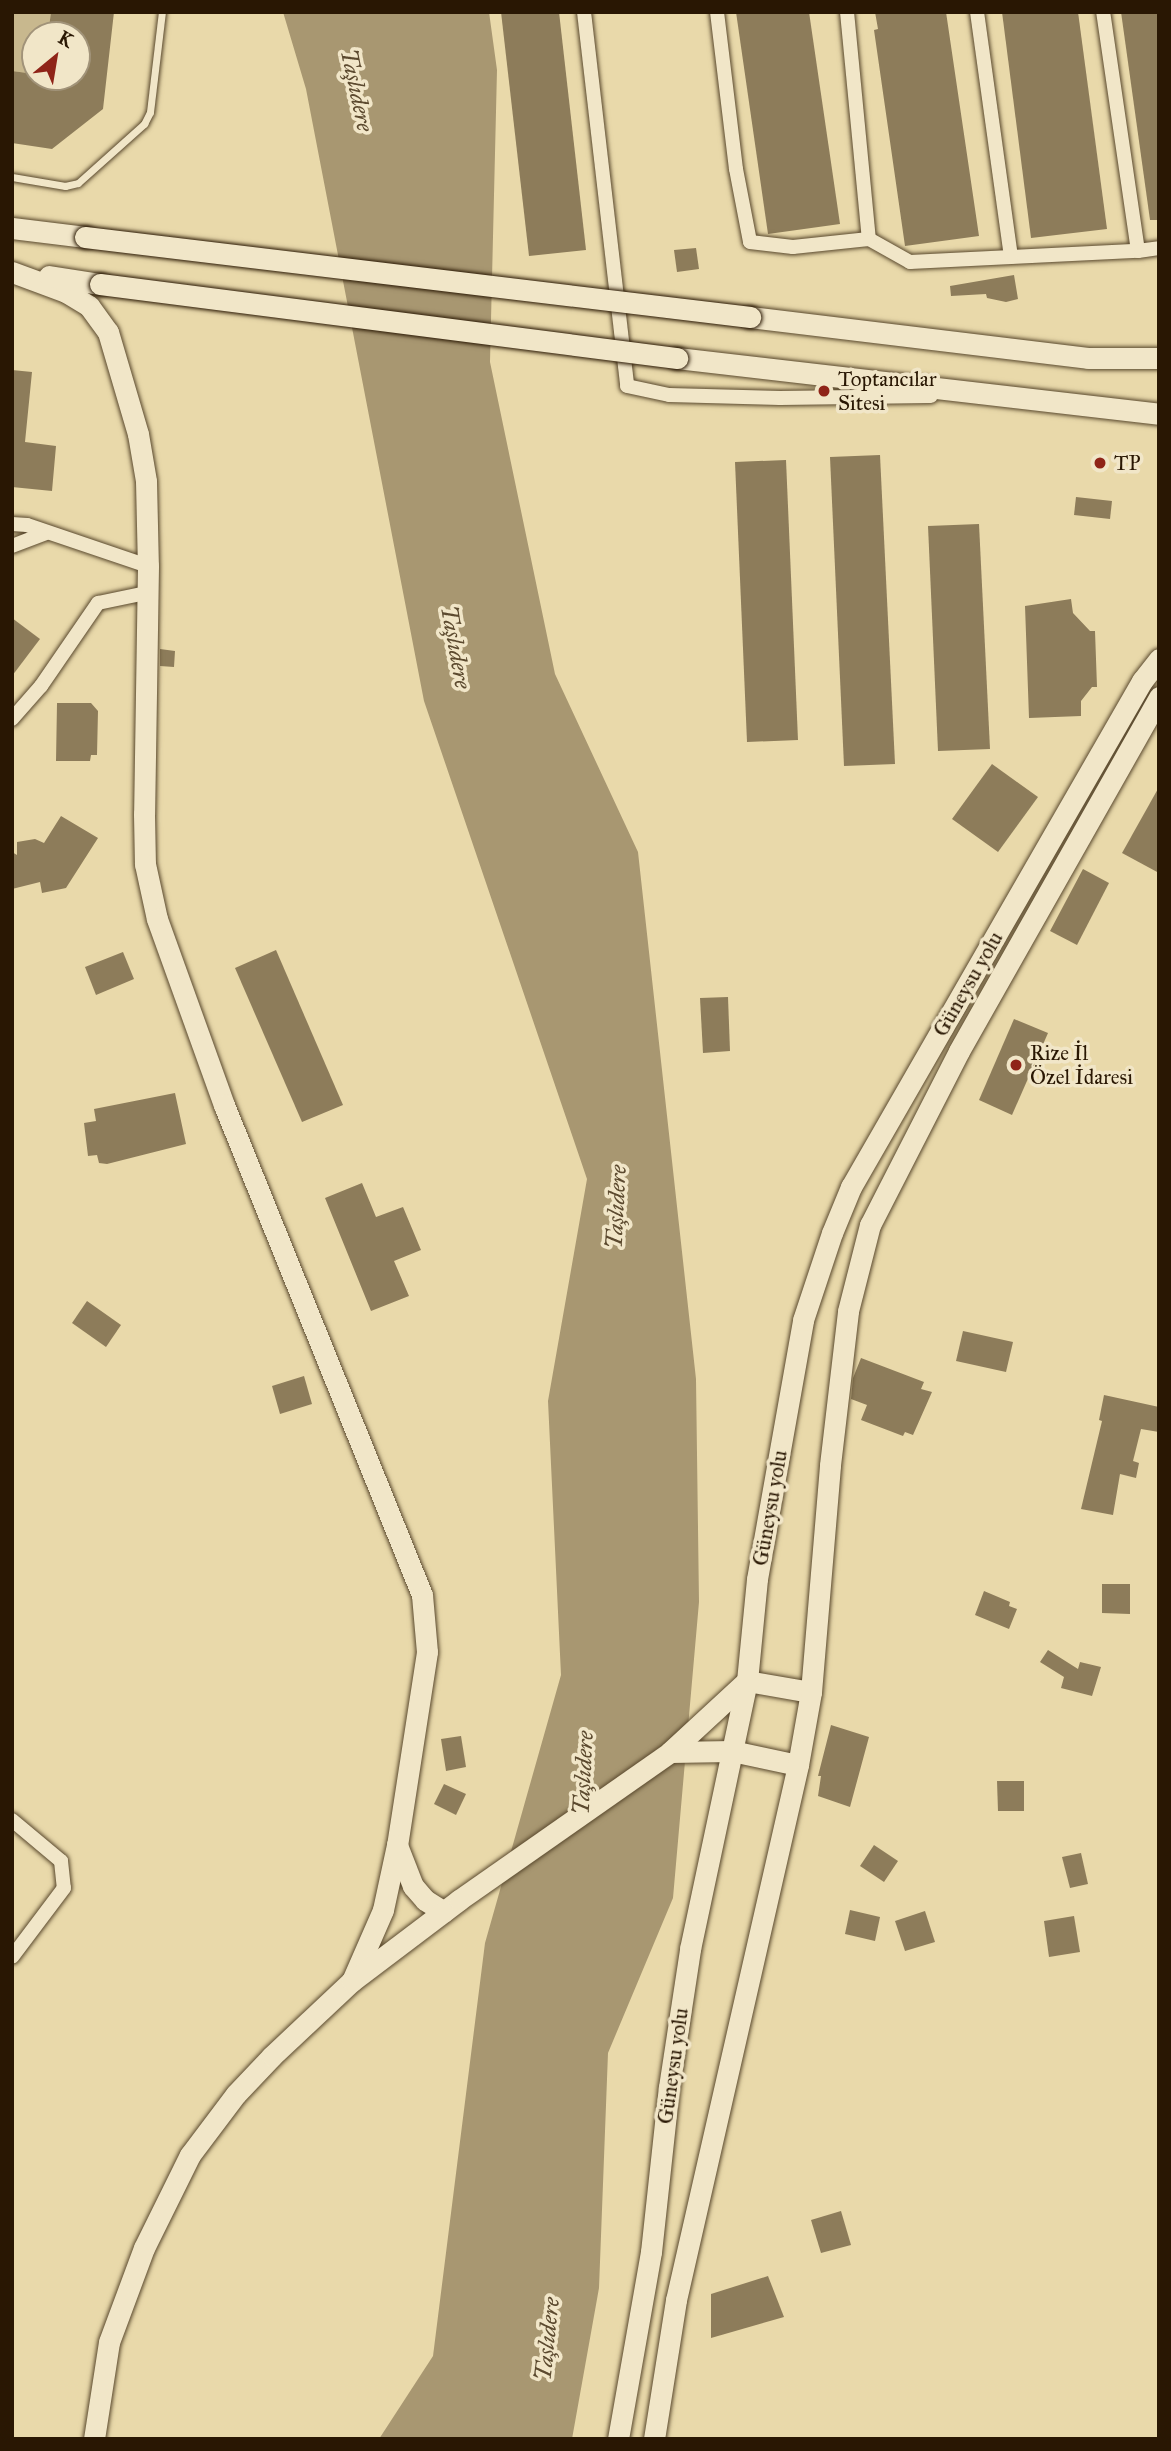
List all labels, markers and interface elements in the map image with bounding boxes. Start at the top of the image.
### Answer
north arrow [21,21,91,91]
text: K [54,26,77,52]
water label: Taşlıdere [335,46,379,134]
place label: Toptancılar Sitesi [838,366,937,416]
marker: Toptancılar Sitesi [816,383,832,399]
place label: TP [1114,450,1140,476]
marker: TP [1092,455,1108,471]
water label: Taşlıdere [435,603,477,691]
street label: Güneysu yolu [928,927,1008,1041]
place label: Rize İl Özel İdaresi [1030,1040,1133,1090]
marker: Rize İl Özel İdaresi [1008,1057,1024,1073]
water label: Taşlıdere [600,1164,632,1250]
street label: Güneysu yolu [747,1448,793,1568]
water label: Taşlıdere [567,1730,599,1816]
street label: Güneysu yolu [652,2006,694,2126]
water label: Taşlıdere [529,2296,565,2382]

